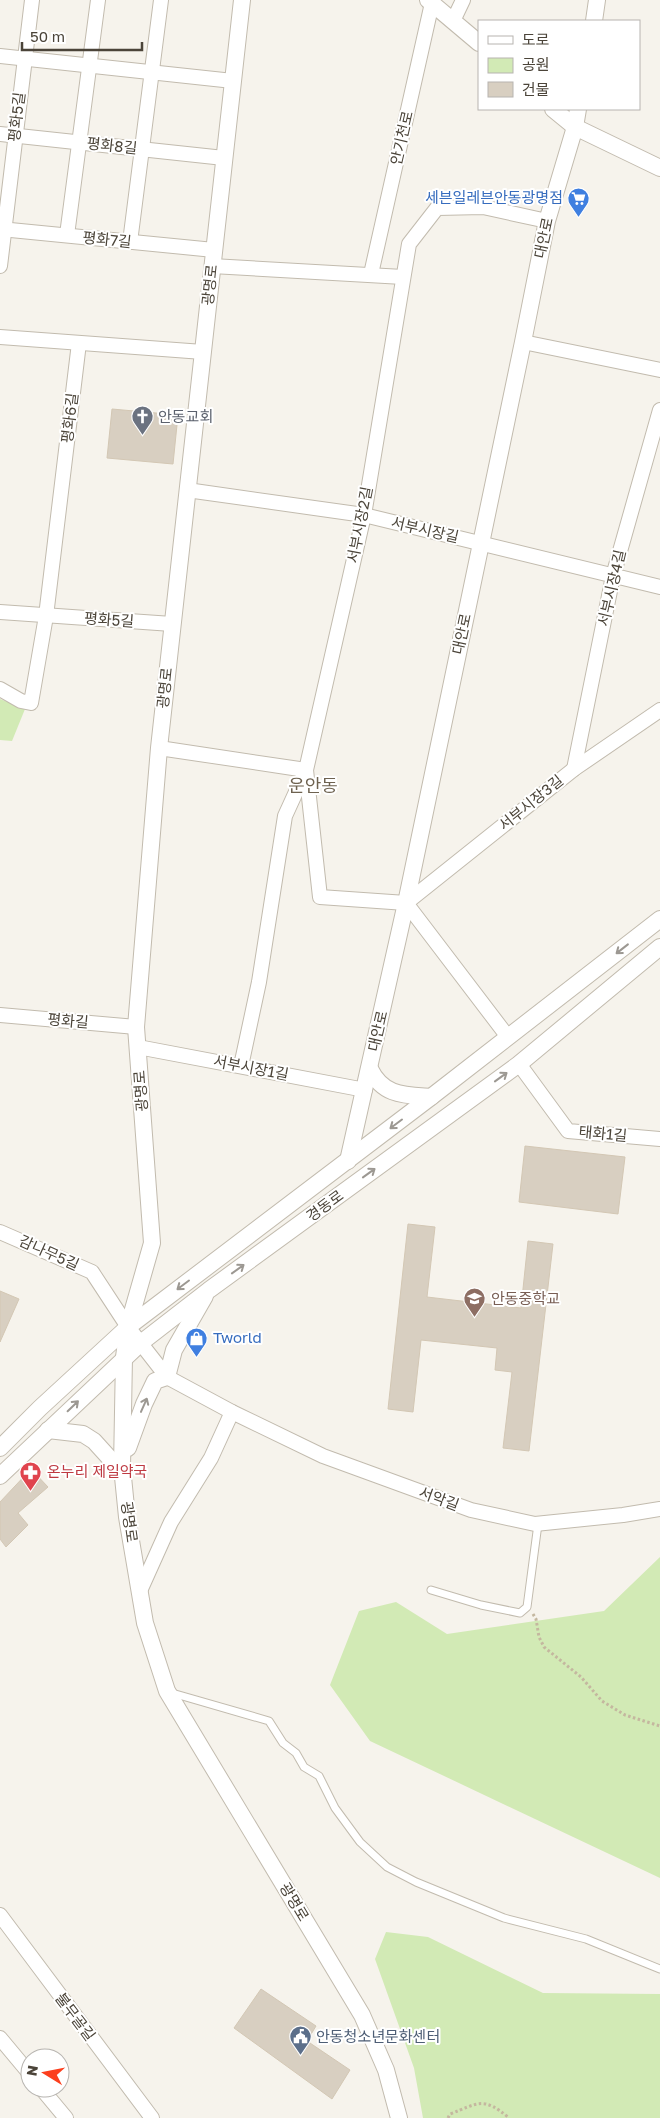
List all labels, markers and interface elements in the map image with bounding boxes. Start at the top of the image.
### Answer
scale bar [22,20,142,52]
legend [478,20,640,110]
text: 50 m [30,27,65,45]
text: 도로 [522,30,550,48]
text: 공원 [522,55,550,73]
text: 건물 [522,80,550,98]
street label: 평화5길 [4,91,28,143]
street label: 안기천로 [386,109,416,167]
street label: 평화8길 [86,133,138,157]
supermarket icon: 세븐일레븐안동광명점 [567,186,591,217]
place label: 세븐일레븐안동광명점 [425,188,563,206]
street label: 대안로 [530,216,556,260]
street label: 평화7길 [82,227,133,251]
street label: 광명로 [198,263,220,306]
street label: 평화6길 [57,392,81,444]
church icon: 안동교회 [130,405,154,436]
place label: 안동교회 [158,407,213,425]
street label: 서부시장2길 [343,485,375,565]
street label: 서부시장길 [390,512,461,546]
street label: 서부시장4길 [593,548,629,628]
street label: 평화5길 [83,608,135,630]
street label: 대안로 [448,612,474,656]
street label: 광명로 [153,666,175,709]
street label: 서부시장3길 [494,771,566,834]
district label: 운안동 [288,774,338,796]
one-way arrow [615,943,628,954]
street label: 평화길 [47,1009,89,1031]
street label: 대안로 [364,1009,390,1053]
street label: 서부시장1길 [212,1051,290,1083]
street label: 광명로 [130,1070,150,1112]
one-way arrow [494,1072,508,1082]
one-way arrow [390,1118,403,1129]
street label: 태화1길 [578,1122,628,1144]
one-way arrow [362,1168,376,1178]
street label: 경동로 [302,1186,346,1225]
street label: 감나무5길 [17,1231,82,1273]
one-way arrow [231,1263,244,1274]
one-way arrow [177,1280,190,1291]
school or university icon: 안동중학교 [463,1287,487,1318]
place label: 안동중학교 [491,1289,560,1307]
shop icon: Tworld [185,1326,209,1357]
place label: Tworld [213,1328,262,1346]
one-way arrow [139,1398,149,1413]
one-way arrow [67,1400,79,1412]
pharmacy icon: 온누리 제일약국 [19,1460,43,1491]
place label: 온누리 제일약국 [47,1462,147,1480]
street label: 서악길 [417,1483,462,1514]
street label: 광명로 [118,1500,142,1544]
street label: 광명로 [276,1879,313,1924]
street label: 불무골길 [52,1989,100,2044]
public building icon: 안동청소년문화센터 [288,2025,312,2056]
place label: 안동청소년문화센터 [316,2027,440,2045]
north arrow [20,2048,70,2098]
text: N [22,2064,41,2077]

